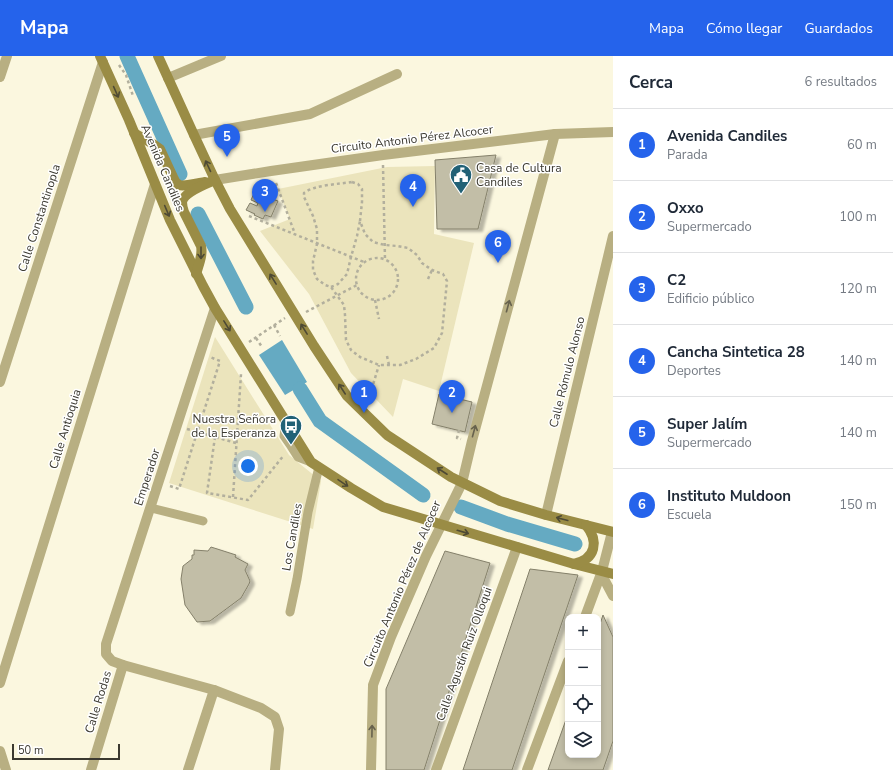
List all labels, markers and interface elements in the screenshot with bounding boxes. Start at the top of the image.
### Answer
text: Mapa [20,15,69,41]
text: Mapa [649,19,684,38]
text: Cómo llegar [706,19,782,38]
text: Guardados [804,19,873,38]
text: Cerca [629,71,673,94]
text: 6 resultados [805,73,877,91]
one-way arrow [113,85,120,97]
street label: Circuito Antonio Pérez Alcocer [330,121,495,157]
street label: Avenida Candiles [137,122,189,214]
pin: 5 [214,124,240,157]
text: Avenida Candiles [667,126,787,146]
text: 1 [638,136,646,154]
text: 60 m [847,136,877,154]
text: Parada [667,146,708,164]
place label: Casa de Cultura Candiles [476,160,562,190]
one-way arrow [204,161,211,173]
street label: Calle Constantinopla [14,162,64,274]
public building icon: Casa de Cultura Candiles [448,162,474,195]
pin: 4 [400,174,426,207]
pin: 3 [252,179,278,212]
text: Oxxo [667,198,704,218]
one-way arrow [163,205,171,217]
text: 2 [638,208,646,226]
text: 100 m [839,208,877,226]
text: Supermercado [667,218,752,236]
pin: 6 [485,230,511,263]
one-way arrow [197,246,205,259]
text: C2 [667,270,686,290]
one-way arrow [269,274,277,285]
text: 3 [638,280,646,298]
text: 120 m [839,280,877,298]
text: Edificio público [667,290,754,308]
one-way arrow [505,299,512,312]
street label: Calle Rómulo Alonso [545,315,589,429]
one-way arrow [223,320,231,332]
one-way arrow [300,324,308,335]
text: Cancha Sintetica 28 [667,342,805,362]
text: 4 [638,352,646,370]
text: 140 m [839,352,877,370]
text: Deportes [667,362,721,380]
pin: 1 [351,380,377,413]
pin: 2 [439,380,465,413]
one-way arrow [338,384,346,395]
street label: Calle Antioquia [45,387,85,471]
place label: Nuestra Señora de la Esperanza [191,411,276,441]
bus stop icon: Nuestra Señora de la Esperanza [278,413,304,446]
text: Super Jalím [667,414,748,434]
text: 5 [638,424,646,442]
text: 140 m [839,424,877,442]
one-way arrow [471,425,479,438]
text: Supermercado [667,434,752,452]
street label: Emperador [130,446,164,508]
your location [238,456,258,476]
one-way arrow [436,467,447,475]
one-way arrow [338,479,349,487]
text: Instituto Muldoon [667,486,791,506]
text: 6 [638,496,646,514]
text: 150 m [839,496,877,514]
street label: Circuito Antonio Pérez de Alcocer [360,498,445,670]
street label: Los Candiles [278,502,306,572]
text: Escuela [667,506,712,524]
one-way arrow [555,515,568,522]
one-way arrow [456,529,469,536]
street label: Calle Agustín Ruiz Olloqui [432,585,496,723]
map controls [565,614,601,758]
button: + [565,614,601,650]
button: − [565,650,601,686]
street label: Calle Rodas [81,669,115,735]
button: locate [565,686,601,722]
button: layers [565,722,601,758]
one-way arrow [368,725,376,738]
scale bar [12,742,120,761]
text: 50 m [18,743,43,758]

